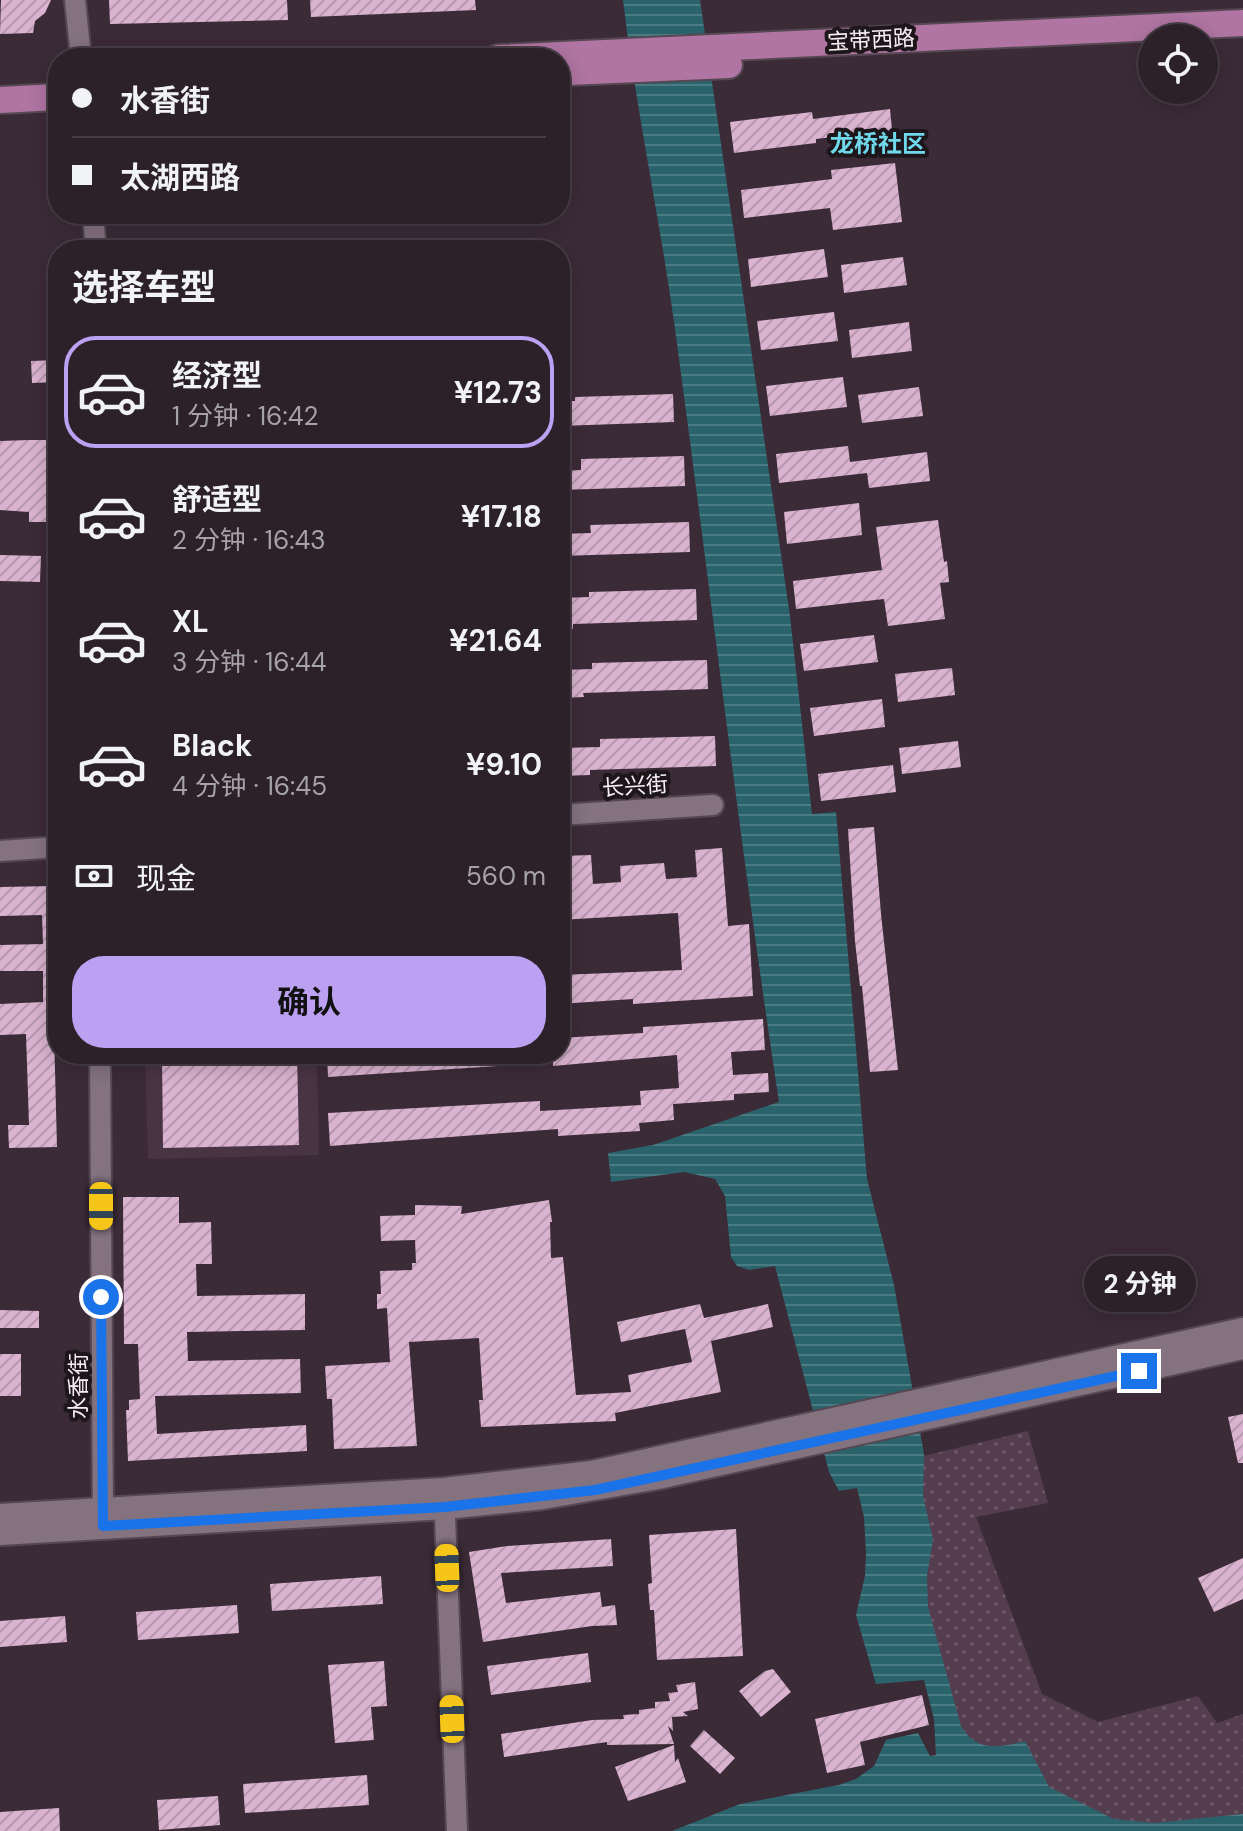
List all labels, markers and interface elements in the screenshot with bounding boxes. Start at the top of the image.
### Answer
street label: 宝带西路 [826,23,916,57]
map controls [1138,24,1218,104]
button: locate [1138,24,1218,104]
text: 水香街 [120,81,210,120]
district label: 龙桥社区 [830,128,926,159]
text: 太湖西路 [120,158,240,197]
text: 选择车型 [72,264,216,311]
icon: car [76,356,148,428]
text: 经济型 [172,356,262,395]
text: ¥12.73 [454,373,542,412]
text: 1 分钟 · 16:42 [172,399,318,433]
icon: car [76,480,148,552]
text: 舒适型 [172,480,262,519]
text: ¥17.18 [461,497,542,536]
text: 2 分钟 · 16:43 [172,523,326,557]
text: XL [172,602,209,641]
icon: car [76,604,148,676]
text: ¥21.64 [449,621,542,660]
text: 3 分钟 · 16:44 [172,645,327,679]
text: Black [172,726,252,765]
icon: car [76,728,148,800]
text: ¥9.10 [466,745,542,784]
text: 4 分钟 · 16:45 [172,769,327,803]
street label: 长兴街 [601,769,669,803]
icon: cash [72,854,116,898]
text: 现金 [136,859,196,898]
text: 560 m [466,859,546,893]
button: 确认 [72,956,546,1048]
car [89,1182,113,1230]
callout: 2 分钟 [1083,1255,1195,1311]
text: 2 分钟 [1103,1267,1177,1301]
route start [83,1279,119,1315]
street label: 水香街 [64,1353,93,1419]
route end [1121,1353,1157,1389]
car [434,1544,460,1592]
car [439,1695,465,1743]

